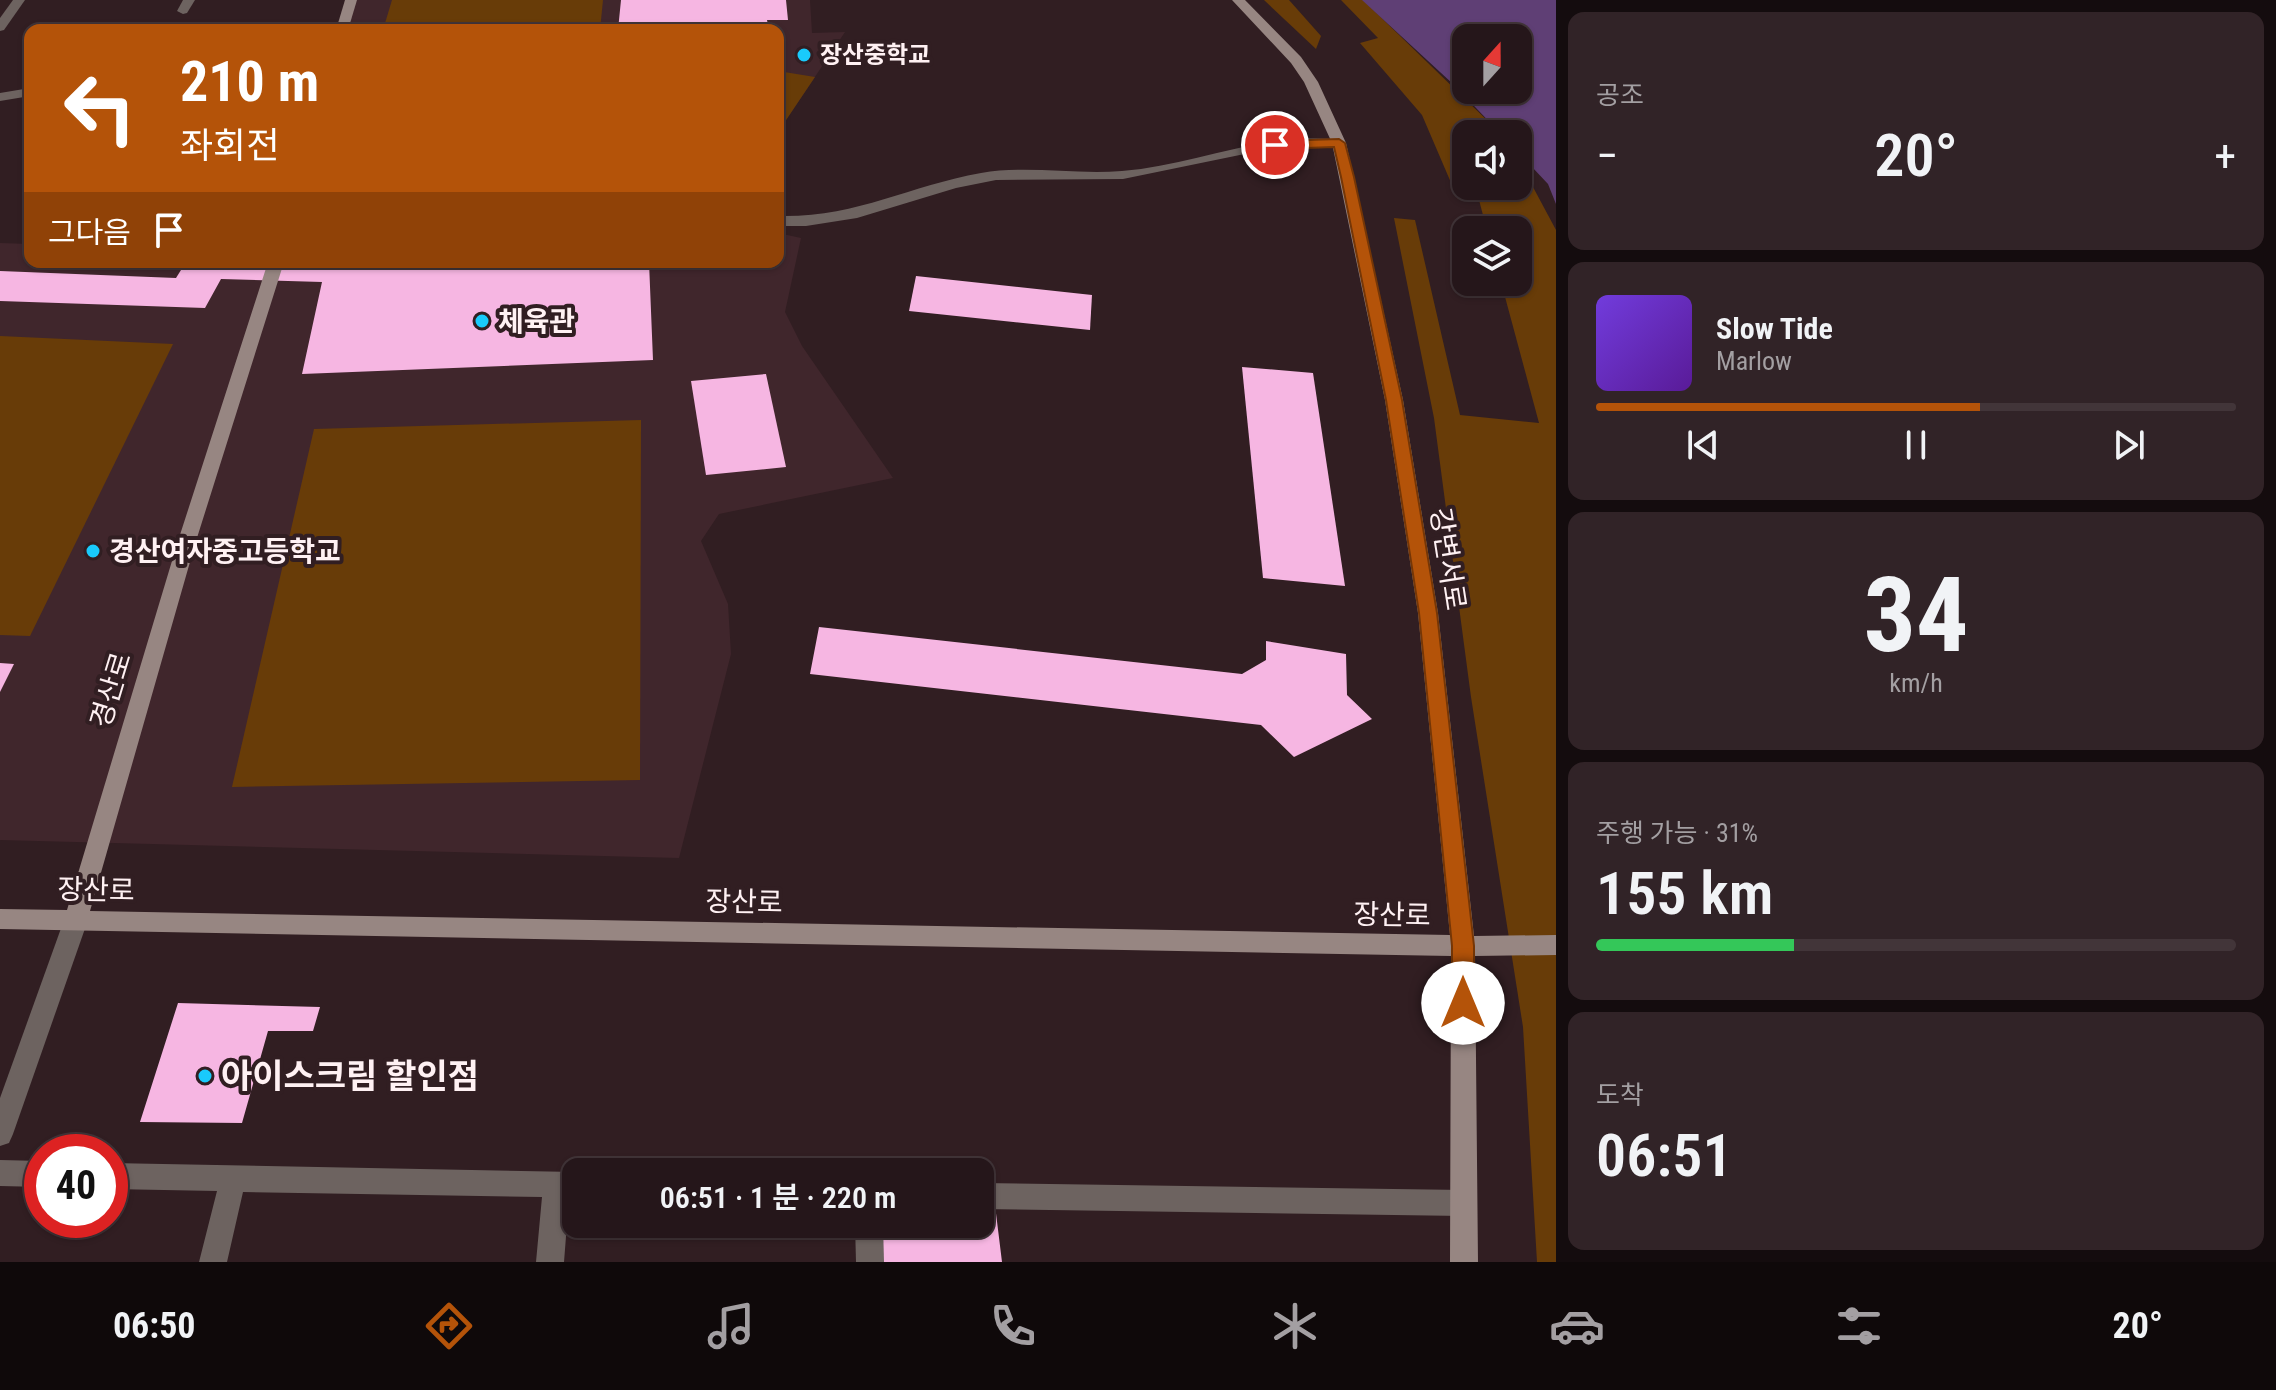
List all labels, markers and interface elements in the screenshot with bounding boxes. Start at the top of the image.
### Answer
north arrow [1452,24,1532,104]
map controls [1452,24,1532,296]
place label: 장산중학교 [820,41,930,69]
marker: 장산중학교 [795,46,813,64]
text: 210 m [180,49,319,115]
icon: left [48,56,152,160]
text: 공조 [1596,80,1644,110]
pin [1241,111,1309,179]
button: sound [1452,120,1532,200]
text: 20° [1874,120,1958,191]
icon: arrive [1253,123,1297,167]
text: 좌회전 [180,125,279,167]
text: − [1596,130,1618,182]
text: + [2214,130,2236,182]
icon: arrive [147,208,191,252]
text: 그다음 [48,215,131,250]
button: layers [1452,216,1532,296]
place label: 체육관 [498,305,575,338]
text: Slow Tide [1716,311,1833,346]
marker: 체육관 [473,312,491,330]
text: Marlow [1716,346,1792,376]
icon: previous [1681,423,1725,467]
icon: pause [1894,423,1938,467]
icon: next [2107,423,2151,467]
street label: 강변서로 [1424,506,1472,612]
place label: 경산여자중고등학교 [109,535,341,568]
marker: 경산여자중고등학교 [84,542,102,560]
text: 34 [1863,555,1969,676]
street label: 경산로 [84,648,138,732]
text: km/h [1889,668,1943,698]
text: 주행 가능 · 31% [1596,818,1758,848]
text: 155 km [1596,858,1773,929]
street label: 장산로 [57,873,135,907]
street label: 장산로 [705,885,783,919]
street label: 장산로 [1353,898,1431,932]
position arrow [1421,961,1505,1045]
place label: 아이스크림 할인점 [221,1056,479,1096]
marker: 아이스크림 할인점 [196,1067,214,1085]
text: 도착 [1596,1080,1644,1110]
text: 06:51 [1596,1120,1733,1191]
speed limit sign: 40 [24,1134,128,1238]
text: 06:51 · 1 분 · 220 m [660,1180,896,1215]
icon: directions [421,1298,477,1354]
icon: music [703,1298,759,1354]
icon: phone [985,1298,1041,1354]
icon: climate [1267,1298,1323,1354]
icon: car [1549,1298,1605,1354]
icon: filters [1831,1298,1887,1354]
text: 06:50 [113,1305,196,1347]
text: 20° [2113,1305,2163,1347]

